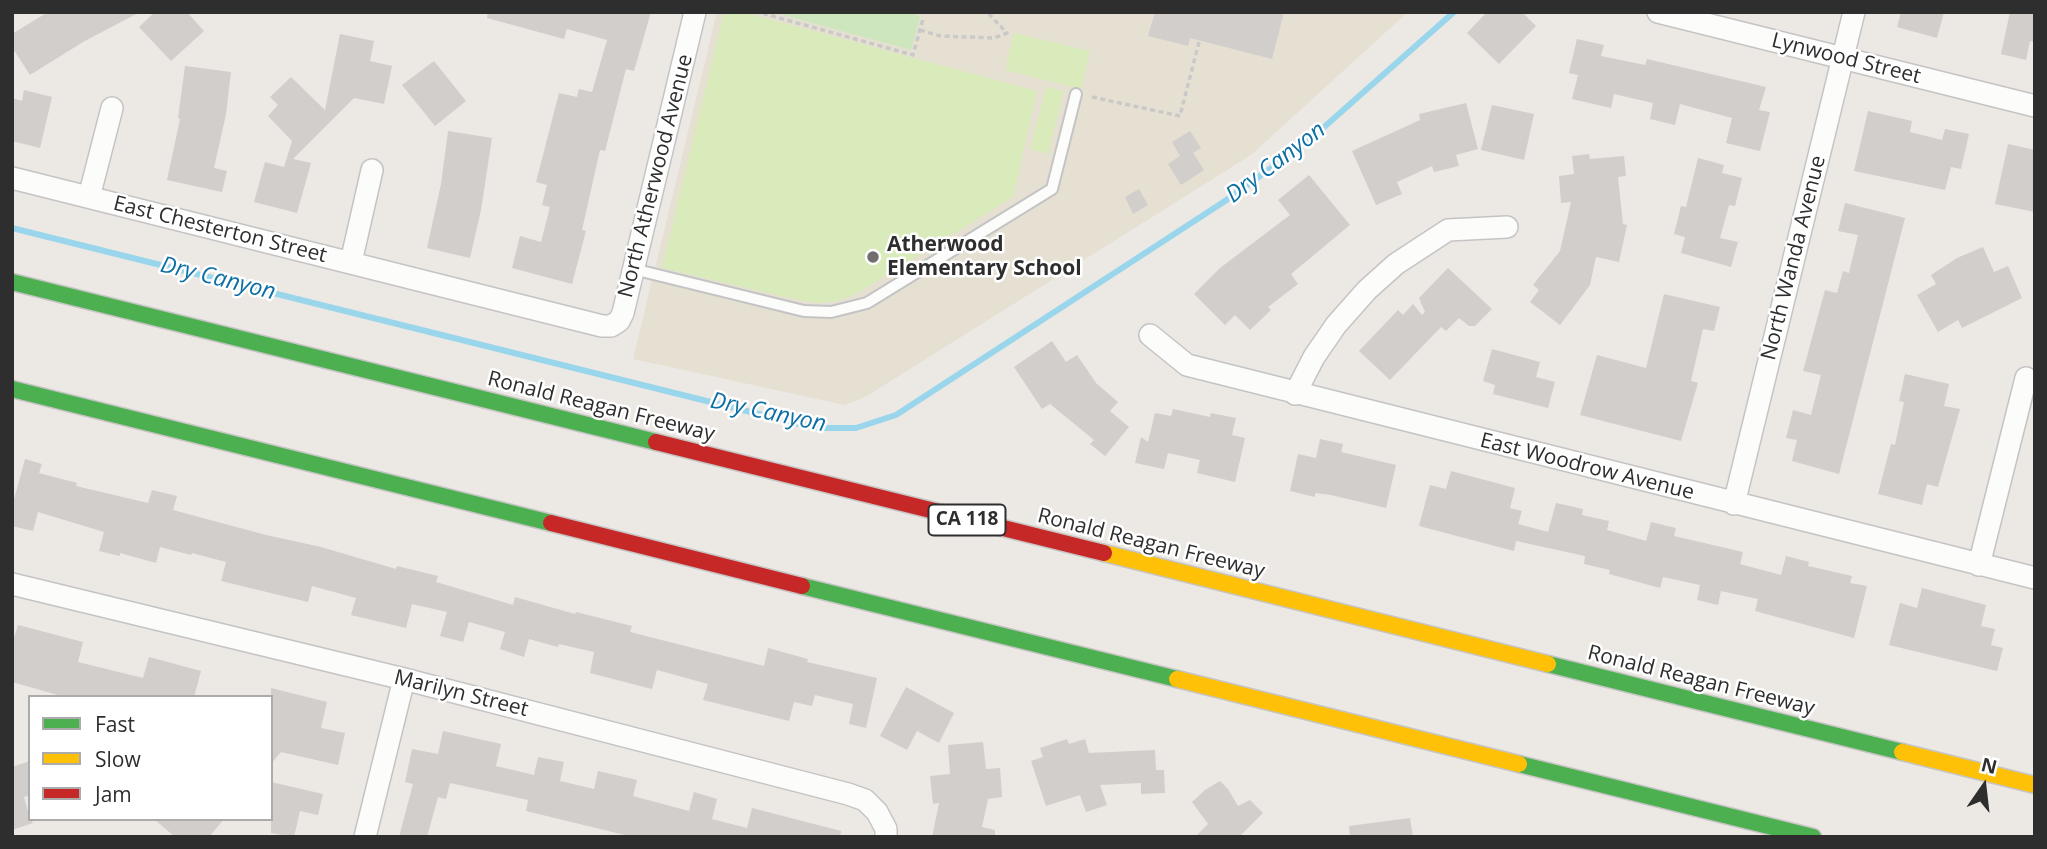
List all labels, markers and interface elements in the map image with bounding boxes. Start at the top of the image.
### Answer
street label: Lynwood Street [1769,28,1923,90]
street label: North Atherwood Avenue [614,52,698,300]
water label: Dry Canyon [1221,117,1331,209]
street label: North Wanda Avenue [1756,153,1832,363]
street label: East Chesterton Street [111,191,329,269]
place label: Atherwood Elementary School [887,232,1082,282]
marker: Atherwood Elementary School [865,249,881,265]
water label: Dry Canyon [158,251,278,307]
street label: Ronald Reagan Freeway [485,367,717,447]
water label: Dry Canyon [708,387,828,439]
street label: East Woodrow Avenue [1477,428,1697,506]
street label: Ronald Reagan Freeway [1035,504,1267,584]
road number: CA 118 [928,505,1006,536]
street label: Ronald Reagan Freeway [1585,641,1817,721]
street label: Marilyn Street [391,665,531,723]
legend [28,695,273,821]
text: Fast [95,710,135,738]
text: Slow [95,745,141,773]
north arrow [1949,751,2019,821]
text: N [1978,751,2000,780]
text: Jam [95,780,132,808]

